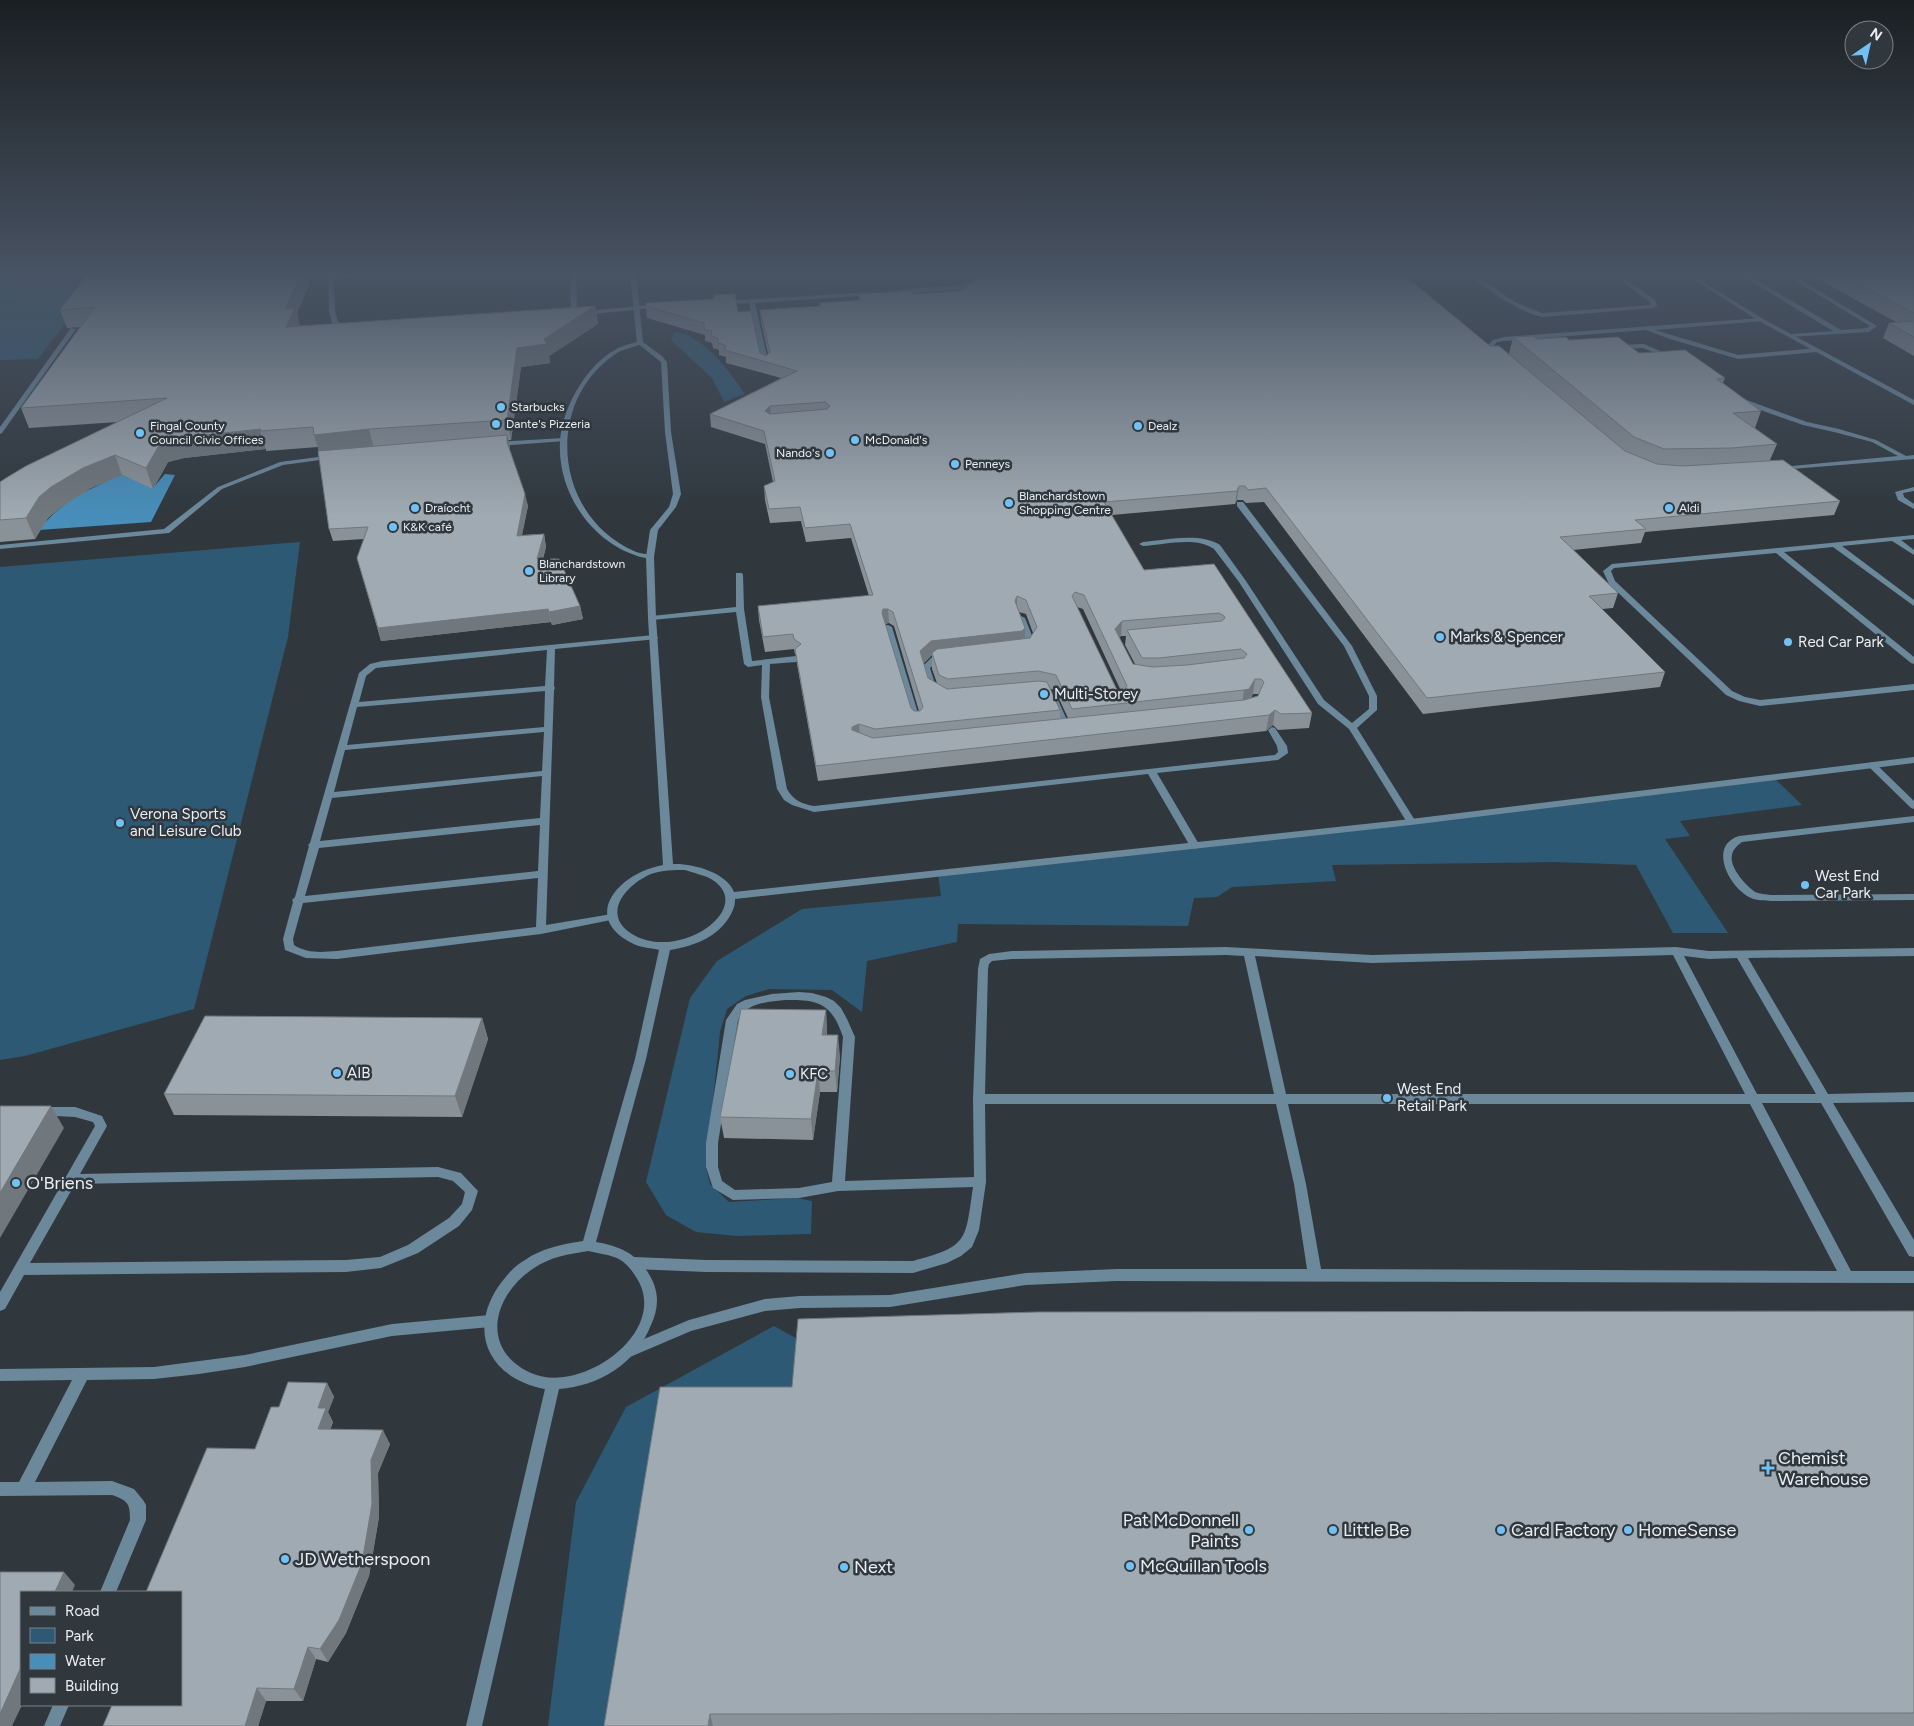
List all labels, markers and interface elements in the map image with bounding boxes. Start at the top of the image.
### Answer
north arrow [1844,20,1894,70]
text: N [1867,25,1885,45]
place label: Starbucks [511,400,565,414]
marker: Starbucks [495,401,507,413]
place label: Dante's Pizzeria [506,417,590,431]
marker: Dante's Pizzeria [490,418,502,430]
place label: Fingal County Council Civic Offices [150,419,264,447]
place label: Dealz [1148,419,1178,433]
marker: Dealz [1132,420,1144,432]
marker: Fingal County Council Civic Offices [134,427,146,439]
place label: McDonald's [865,433,928,447]
marker: McDonald's [849,434,861,446]
place label: Nando's [776,446,820,460]
marker: Nando's [824,447,836,459]
place label: Penneys [965,457,1010,471]
marker: Penneys [949,458,961,470]
place label: Blanchardstown Shopping Centre [1019,489,1111,517]
marker: Blanchardstown Shopping Centre [1003,497,1015,509]
place label: Draíocht [425,501,471,515]
place label: Aldi [1679,501,1700,515]
marker: Draíocht [409,502,421,514]
marker: Aldi [1663,502,1675,514]
place label: K&K café [403,520,452,534]
marker: K&K café [387,521,399,533]
place label: Blanchardstown Library [539,557,625,585]
marker: Blanchardstown Library [523,565,535,577]
place label: Marks & Spencer [1450,628,1563,646]
marker: Marks & Spencer [1434,631,1446,643]
place label: Red Car Park [1798,633,1885,651]
marker: Red Car Park [1782,636,1794,648]
place label: Multi-Storey [1054,685,1138,703]
marker: Multi-Storey [1038,688,1050,700]
place label: Verona Sports and Leisure Club [130,805,242,840]
marker: Verona Sports and Leisure Club [114,817,126,829]
place label: West End Car Park [1815,867,1879,902]
marker: West End Car Park [1799,879,1811,891]
place label: AIB [347,1064,370,1082]
place label: KFC [800,1065,828,1083]
marker: AIB [331,1067,343,1079]
marker: KFC [784,1068,796,1080]
place label: West End Retail Park [1397,1080,1468,1115]
marker: West End Retail Park [1381,1092,1393,1104]
place label: O'Briens [26,1172,93,1194]
marker: O'Briens [10,1177,22,1189]
place label: Chemist Warehouse [1778,1447,1869,1490]
marker: Chemist Warehouse [1762,1462,1774,1474]
place label: Pat McDonnell Paints [1123,1509,1239,1552]
place label: Little Be [1343,1519,1409,1541]
place label: Card Factory [1511,1519,1616,1541]
place label: HomeSense [1638,1519,1736,1541]
marker: Pat McDonnell Paints [1243,1524,1255,1536]
marker: Little Be [1327,1524,1339,1536]
marker: Card Factory [1495,1524,1507,1536]
marker: HomeSense [1622,1524,1634,1536]
place label: JD Wetherspoon [295,1548,430,1570]
marker: JD Wetherspoon [279,1553,291,1565]
place label: McQuillan Tools [1140,1555,1267,1577]
place label: Next [854,1556,893,1578]
marker: McQuillan Tools [1124,1560,1136,1572]
marker: Next [838,1561,850,1573]
legend [20,1591,182,1706]
text: Road [65,1602,100,1620]
text: Park [65,1627,94,1645]
text: Water [65,1652,105,1670]
text: Building [65,1677,119,1695]

